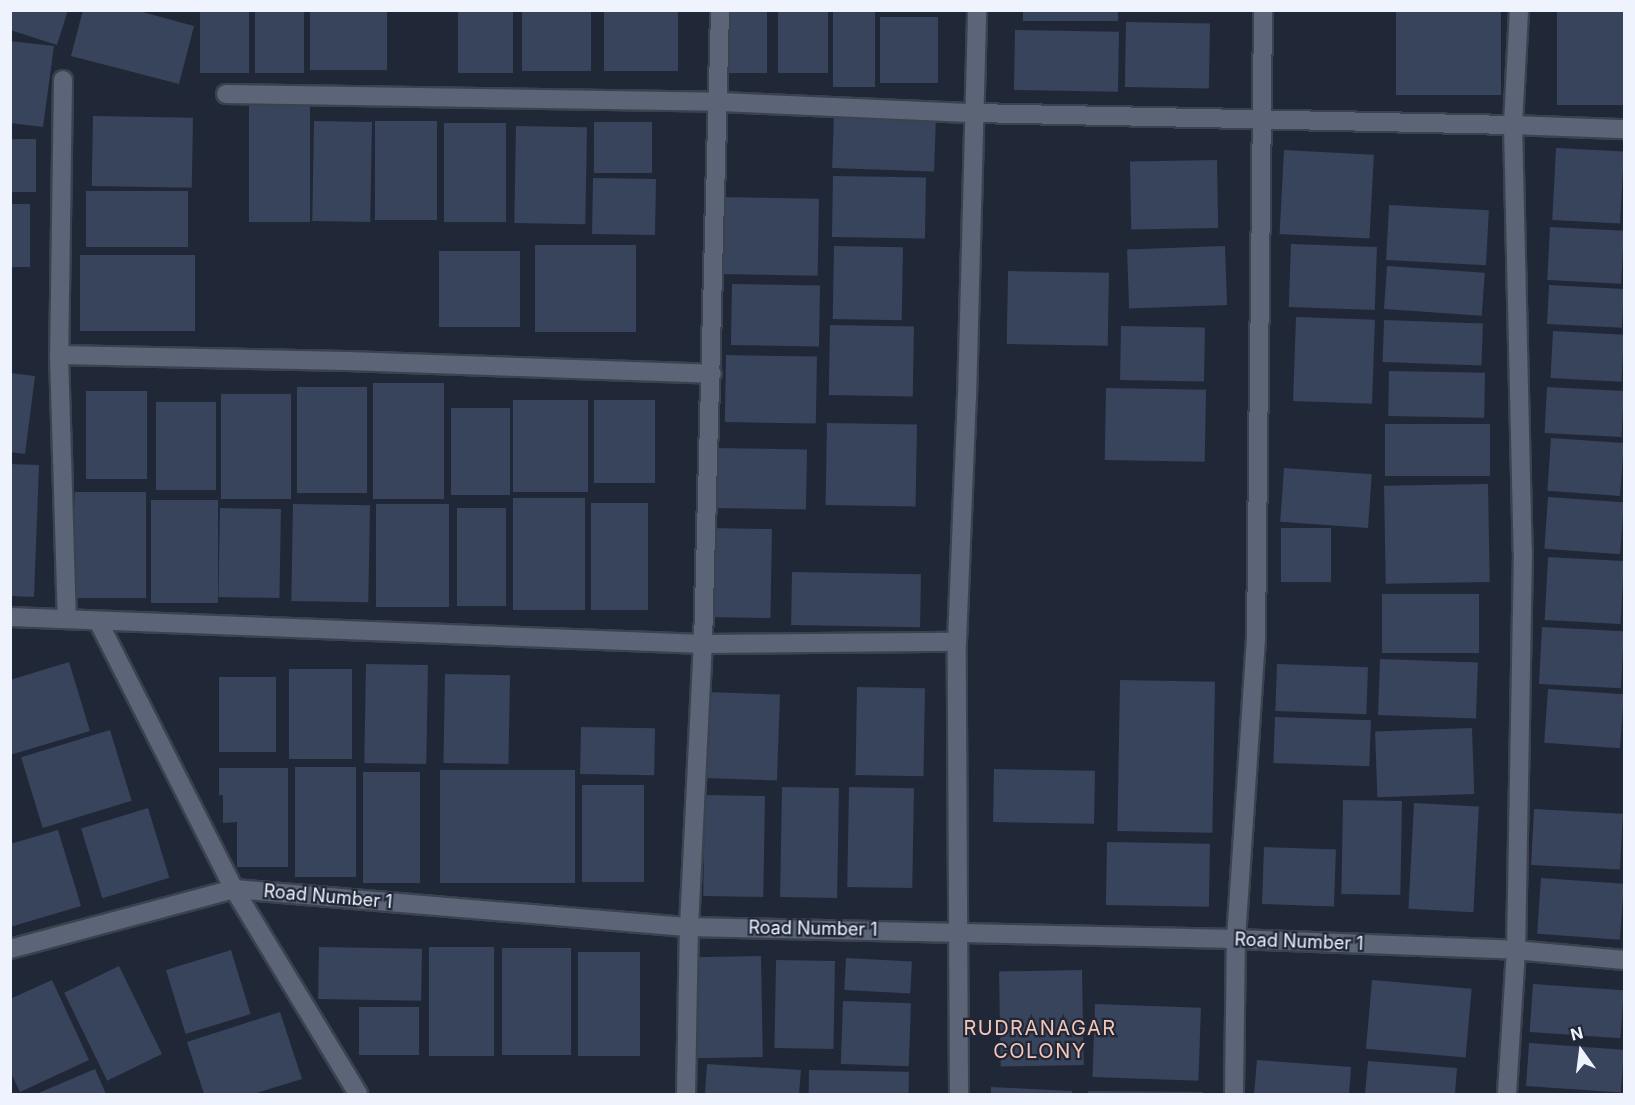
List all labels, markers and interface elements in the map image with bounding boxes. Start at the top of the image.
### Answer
street label: Road Number 1 [263,881,393,913]
street label: Road Number 1 [748,917,878,941]
street label: Road Number 1 [1234,929,1364,955]
district label: RUDRANAGAR COLONY [963,1017,1117,1064]
north arrow [1551,1021,1611,1081]
text: N [1568,1022,1585,1045]

